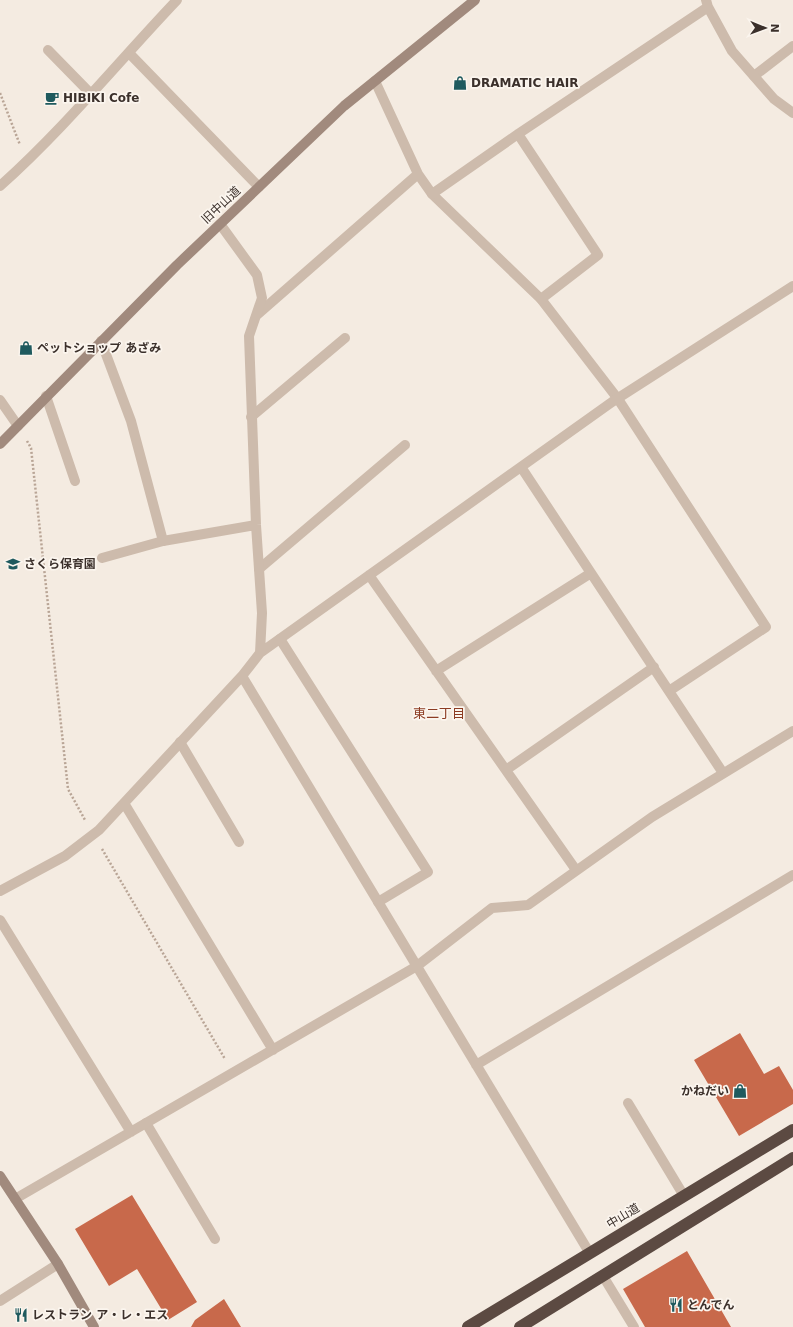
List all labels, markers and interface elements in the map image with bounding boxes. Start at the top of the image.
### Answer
north arrow [745,8,785,48]
text: N [768,23,781,33]
shop icon: DRAMATIC HAIR [452,75,468,91]
place label: DRAMATIC HAIR [471,76,578,90]
cafe icon: HIBIKI Cofe [44,90,60,106]
place label: HIBIKI Cofe [63,91,139,105]
street label: 旧中山道 [199,184,243,226]
shop icon: ペットショップ あざみ [18,340,34,356]
place label: ペットショップ あざみ [37,341,161,355]
school or university icon: さくら保育園 [5,556,21,572]
place label: さくら保育園 [24,557,96,571]
district label: 東二丁目 [413,706,465,721]
shop icon: かねだい [732,1083,748,1099]
place label: かねだい [681,1084,729,1098]
street label: 中山道 [604,1201,642,1231]
restaurant icon: とんでん [668,1297,684,1313]
place label: とんでん [687,1298,734,1312]
restaurant icon: レストラン ア・レ・エス [13,1307,29,1323]
place label: レストラン ア・レ・エス [32,1308,168,1322]

